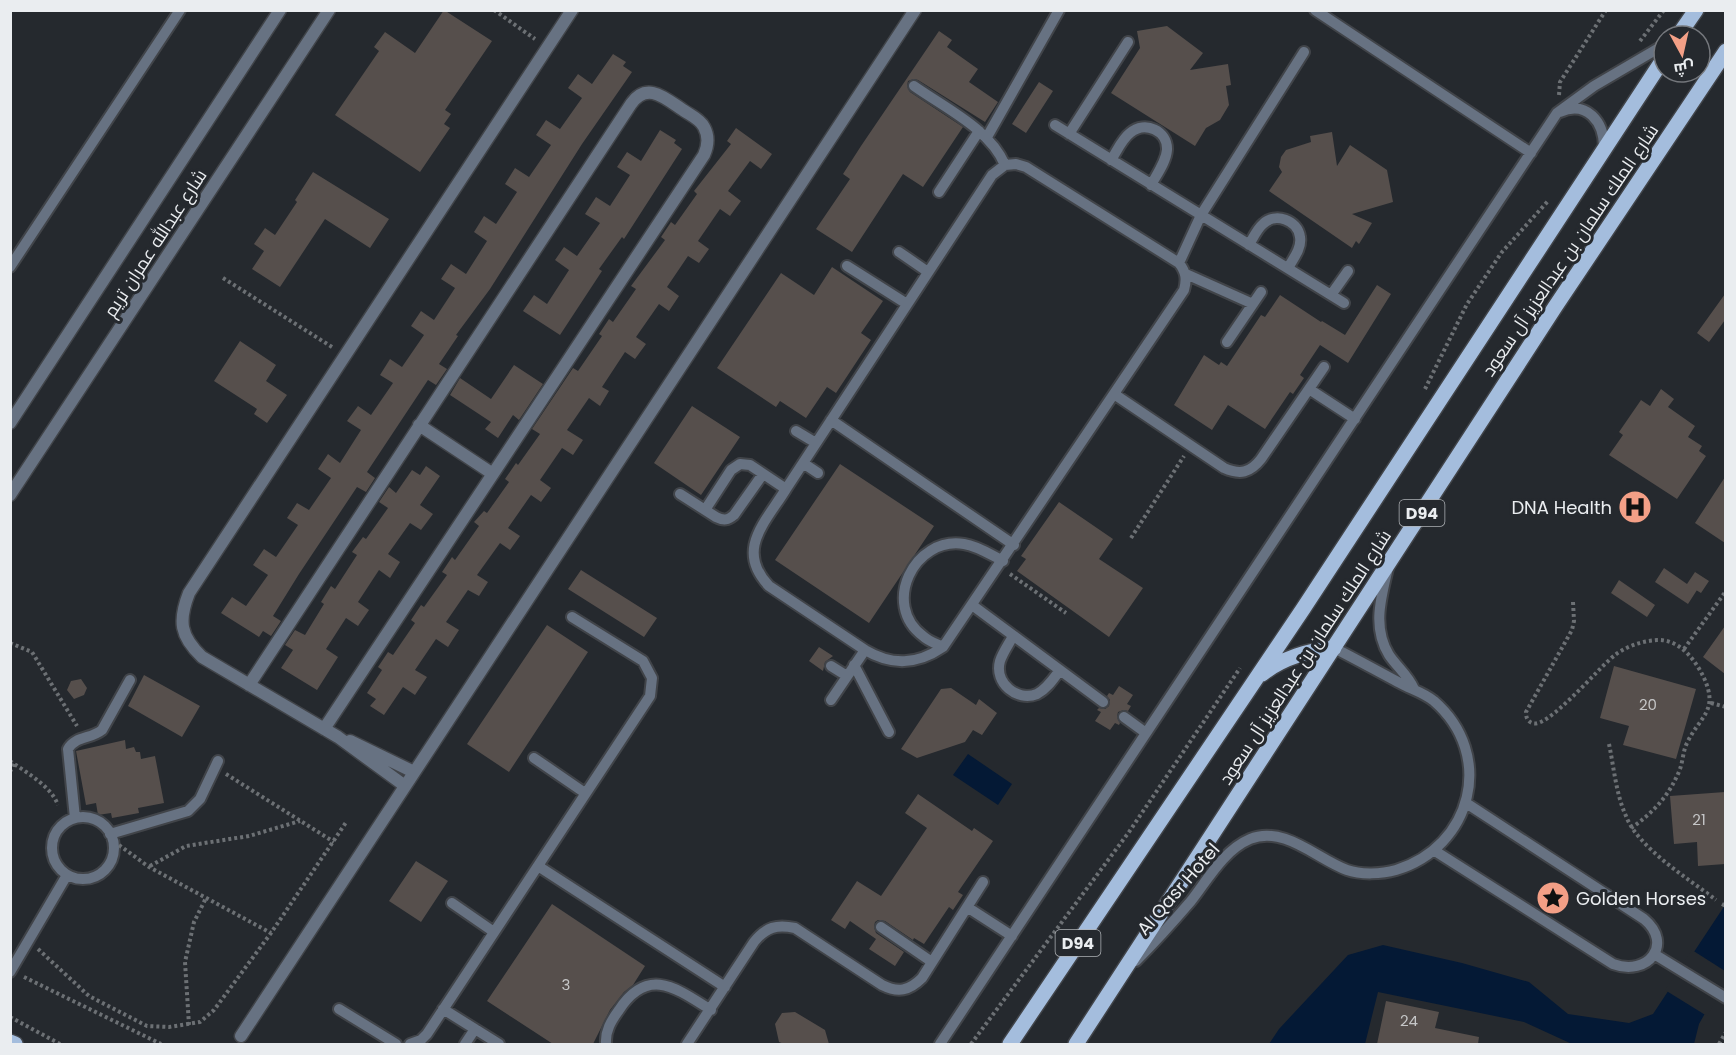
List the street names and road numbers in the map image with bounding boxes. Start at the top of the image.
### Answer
street label: شارع الملك سلمان بن عبدالعزيز آل سعود [1476,119,1664,381]
street label: شارع عبدالله عمران تريم [98,164,212,322]
road number: D94 [1400,500,1444,526]
street label: شارع الملك سلمان بن عبدالعزيز آل سعود [1213,525,1397,789]
street label: Al Qasr Hotel [1131,837,1225,941]
road number: D94 [1056,930,1100,956]

